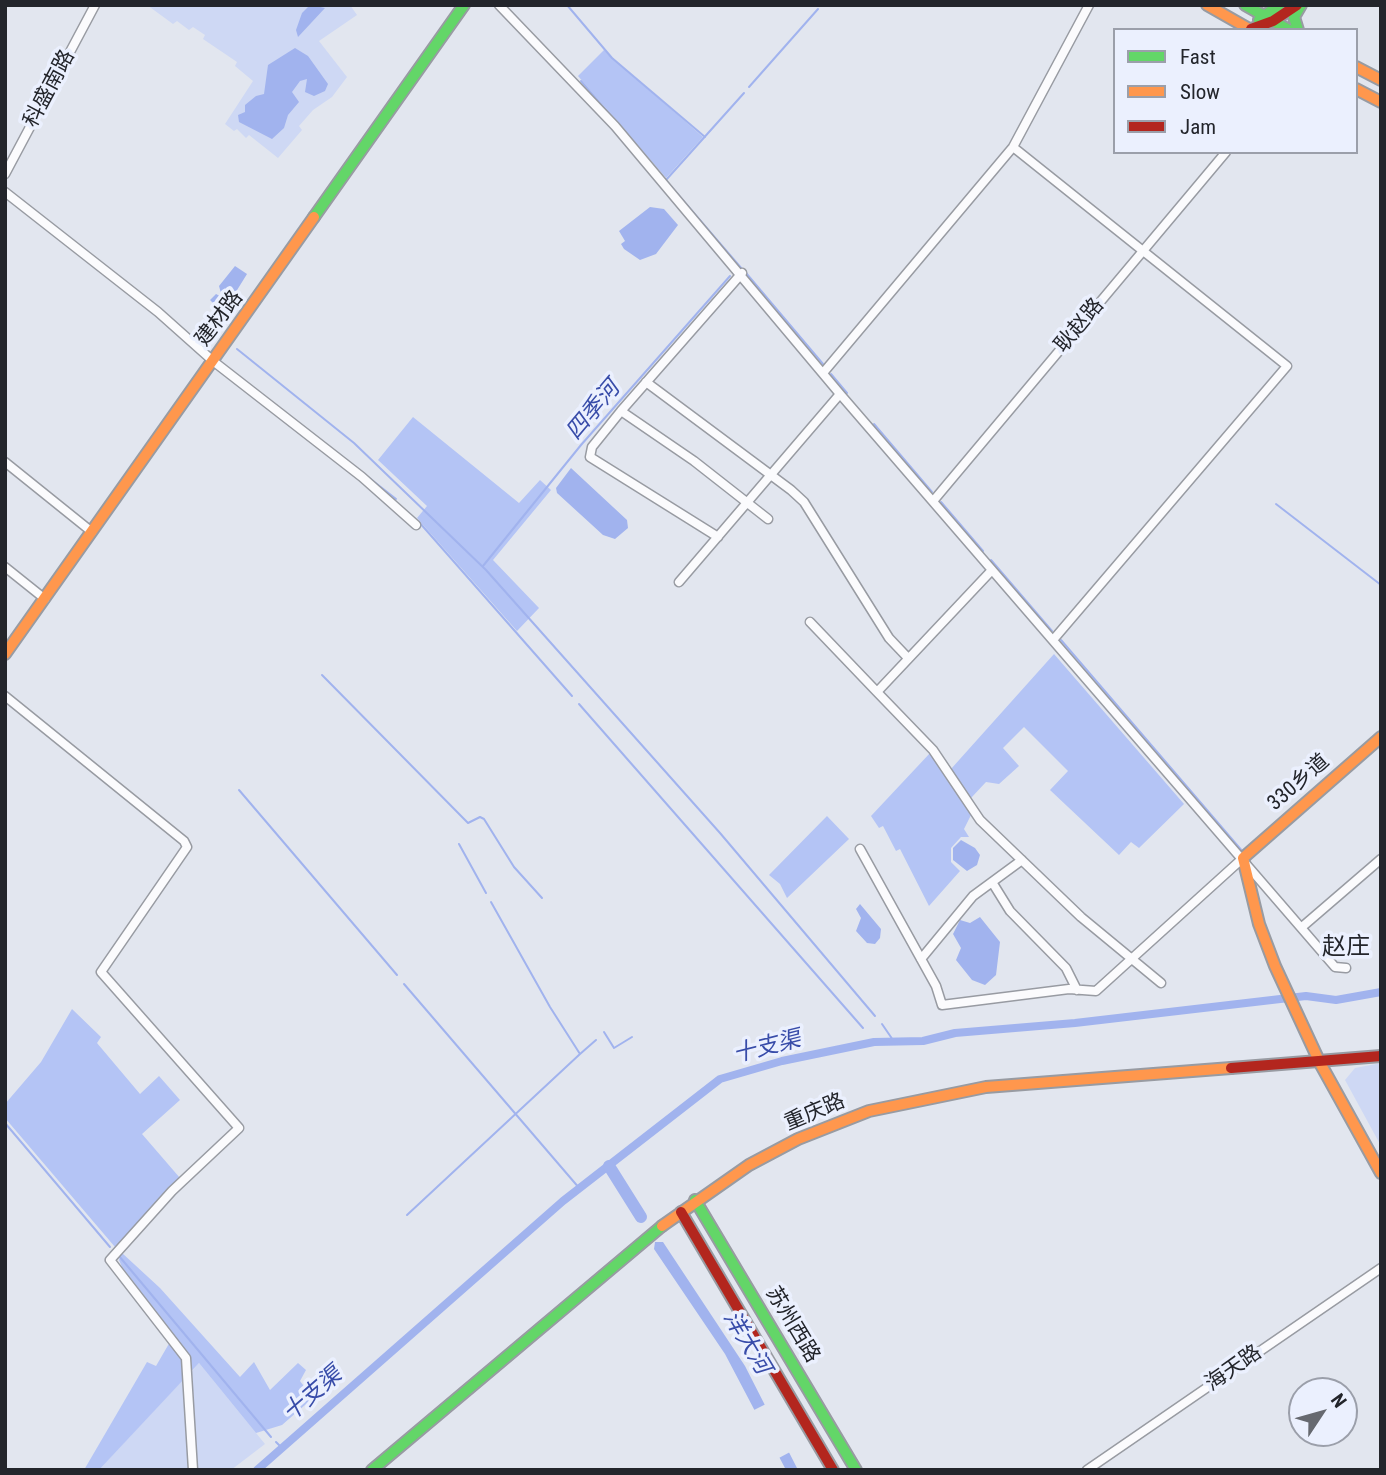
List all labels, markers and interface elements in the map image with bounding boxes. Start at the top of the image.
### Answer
legend [1113,28,1358,154]
text: Fast [1180,45,1216,69]
street label: 科盛南路 [19,46,81,132]
text: Slow [1180,80,1220,104]
text: Jam [1180,115,1216,139]
street label: 建材路 [191,286,249,352]
street label: 耿赵路 [1050,294,1110,358]
water label: 四季河 [561,376,627,446]
street label: 330乡道 [1263,750,1335,816]
district label: 赵庄 [1322,934,1370,962]
water label: 十支渠 [730,1026,804,1070]
street label: 重庆路 [781,1089,849,1137]
street label: 苏州西路 [760,1283,824,1367]
water label: 洋大河 [716,1306,776,1380]
street label: 海天路 [1201,1341,1267,1397]
water label: 十支渠 [278,1362,348,1428]
north arrow [1288,1377,1358,1447]
text: N [1326,1389,1351,1412]

